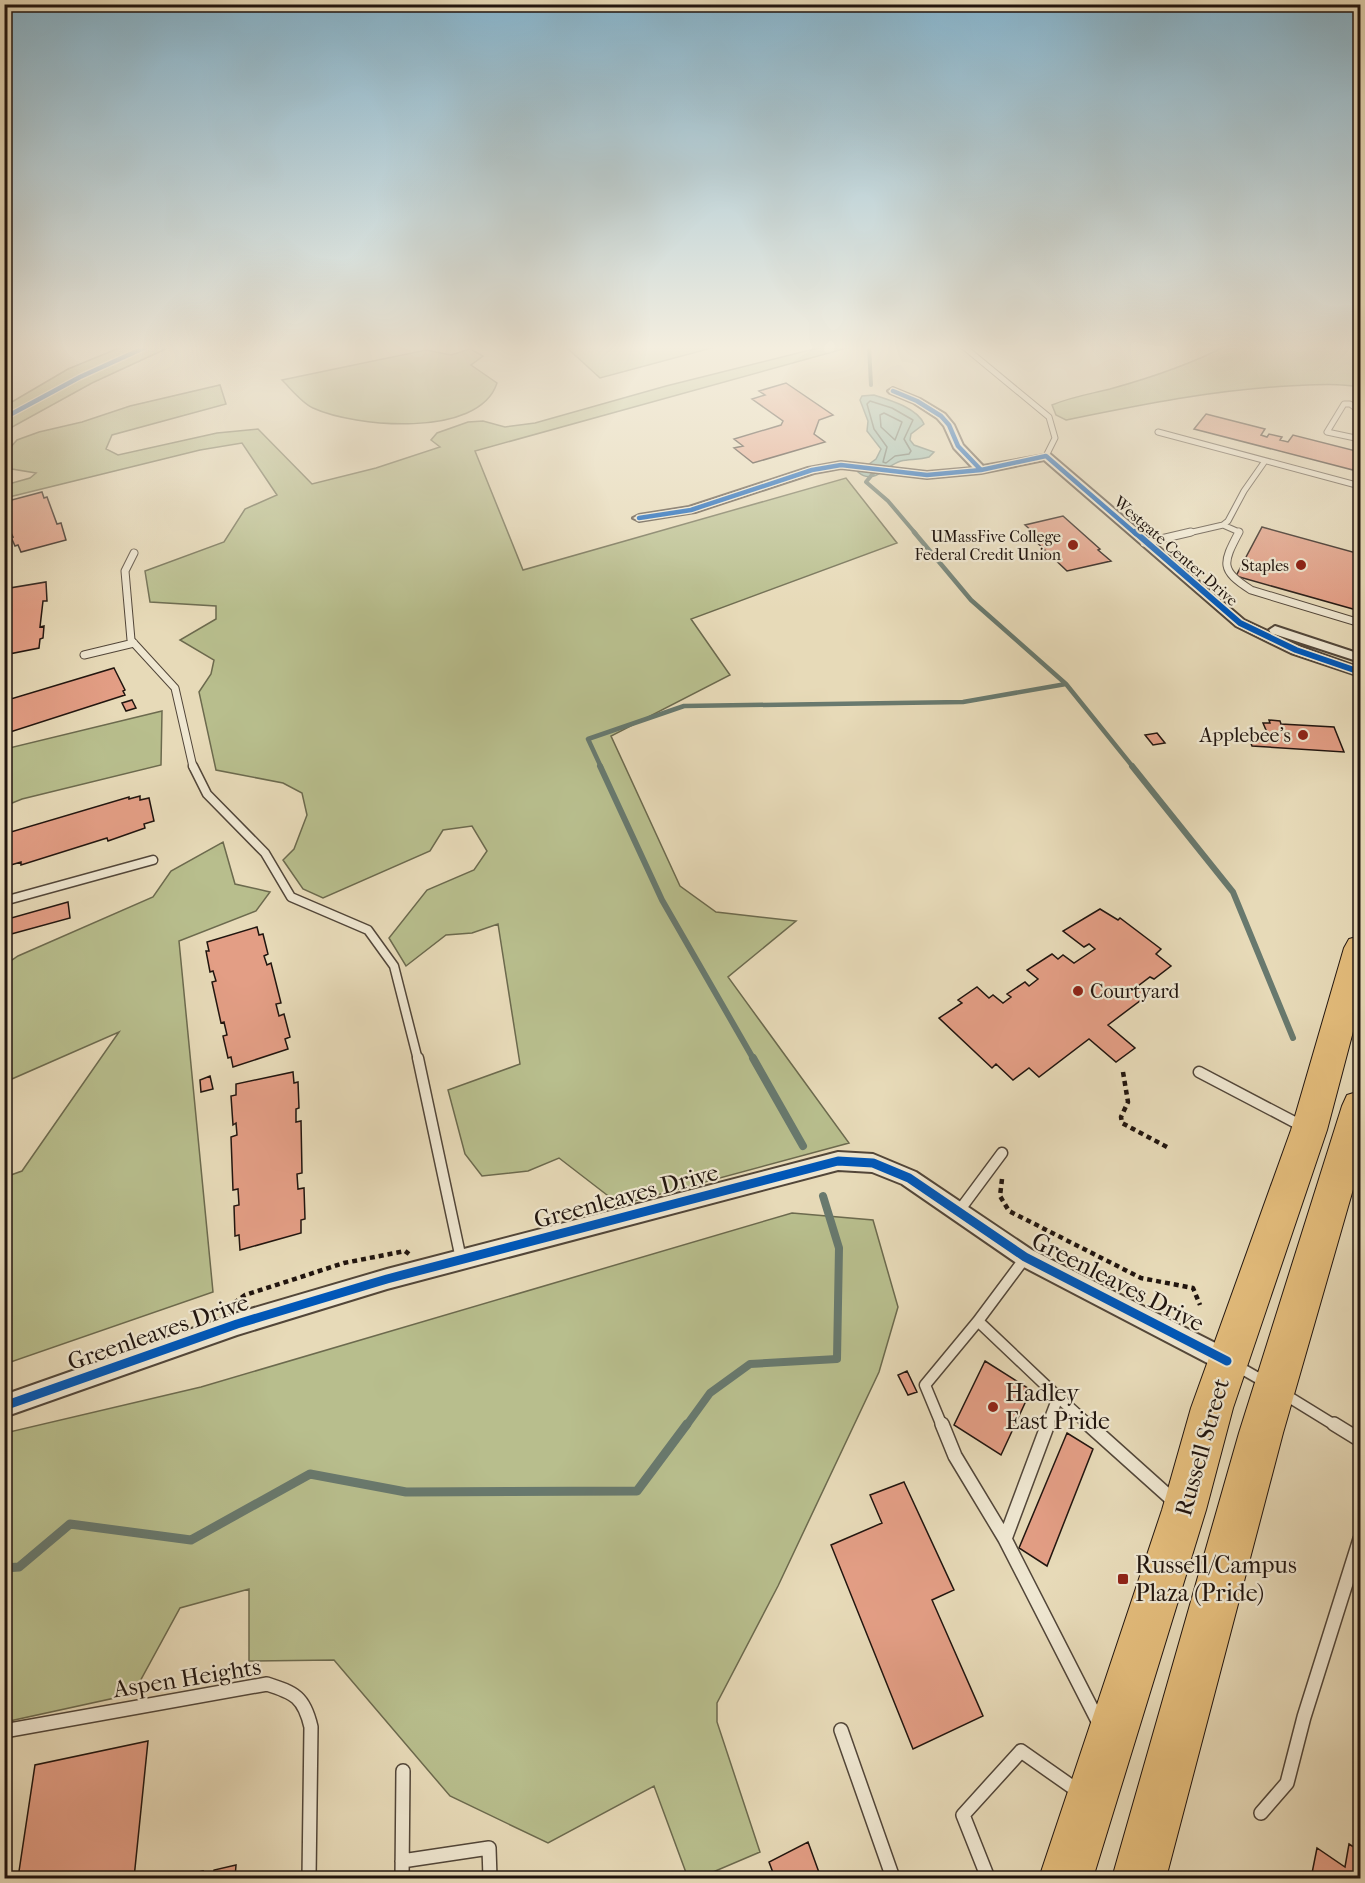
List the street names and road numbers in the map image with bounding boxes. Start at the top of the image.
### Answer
street label: Westgate Center Drive [1109,491,1242,610]
street label: Greenleaves Drive [531,1158,721,1234]
street label: Greenleaves Drive [1027,1226,1209,1338]
street label: Greenleaves Drive [64,1288,252,1376]
street label: Russell Street [1169,1375,1235,1519]
street label: Aspen Heights [110,1652,263,1704]

